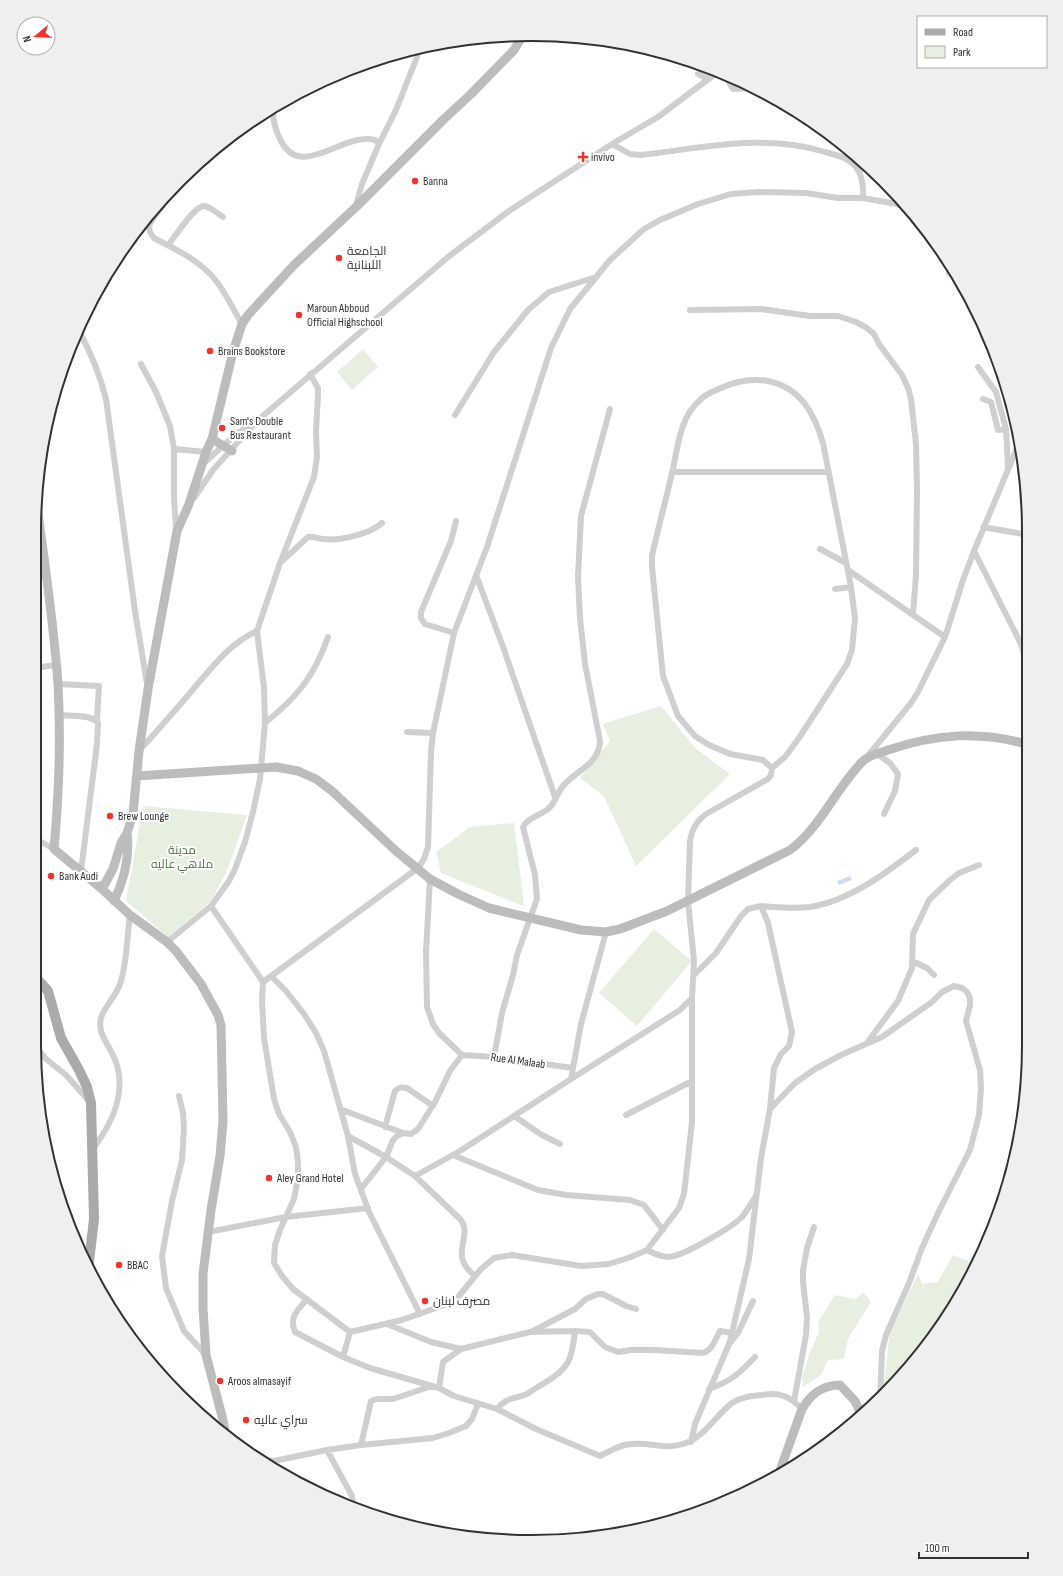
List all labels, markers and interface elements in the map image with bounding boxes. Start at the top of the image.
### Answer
north arrow [16,16,56,56]
legend [917,16,1047,68]
text: Road [953,25,973,40]
text: N [20,34,34,44]
text: Park [953,45,971,60]
place label: invivo [591,150,615,165]
marker: invivo [578,152,588,162]
place label: Banna [423,174,448,189]
marker: Banna [410,176,420,186]
place label: الجامعة اللبنانية [347,244,387,273]
marker: الجامعة اللبنانية [334,253,344,263]
place label: Maroun Abboud Official Highschool [307,301,383,330]
marker: Maroun Abboud Official Highschool [294,310,304,320]
place label: Brains Bookstore [218,344,286,359]
marker: Brains Bookstore [205,346,215,356]
place label: Sam's Double Bus Restaurant [230,414,291,443]
marker: Sam's Double Bus Restaurant [217,423,227,433]
place label: Brew Lounge [118,809,169,824]
marker: Brew Lounge [105,811,115,821]
park label: مدينة ملاهي عاليه [151,843,213,874]
place label: Bank Audi [59,869,98,884]
marker: Bank Audi [46,871,56,881]
street label: Rue Al Malaab [490,1050,546,1072]
place label: Aley Grand Hotel [276,1171,343,1186]
marker: Aley Grand Hotel [264,1173,274,1183]
place label: BBAC [127,1258,149,1273]
marker: BBAC [114,1260,124,1270]
place label: مصرف لبنان [433,1294,490,1309]
marker: مصرف لبنان [420,1296,430,1306]
place label: Aroos almasayif [227,1374,292,1389]
marker: Aroos almasayif [215,1376,225,1386]
place label: سراي عاليه [254,1413,308,1430]
marker: سراي عاليه [241,1415,251,1425]
scale bar [919,1534,1028,1560]
text: 100 m [925,1541,950,1556]

